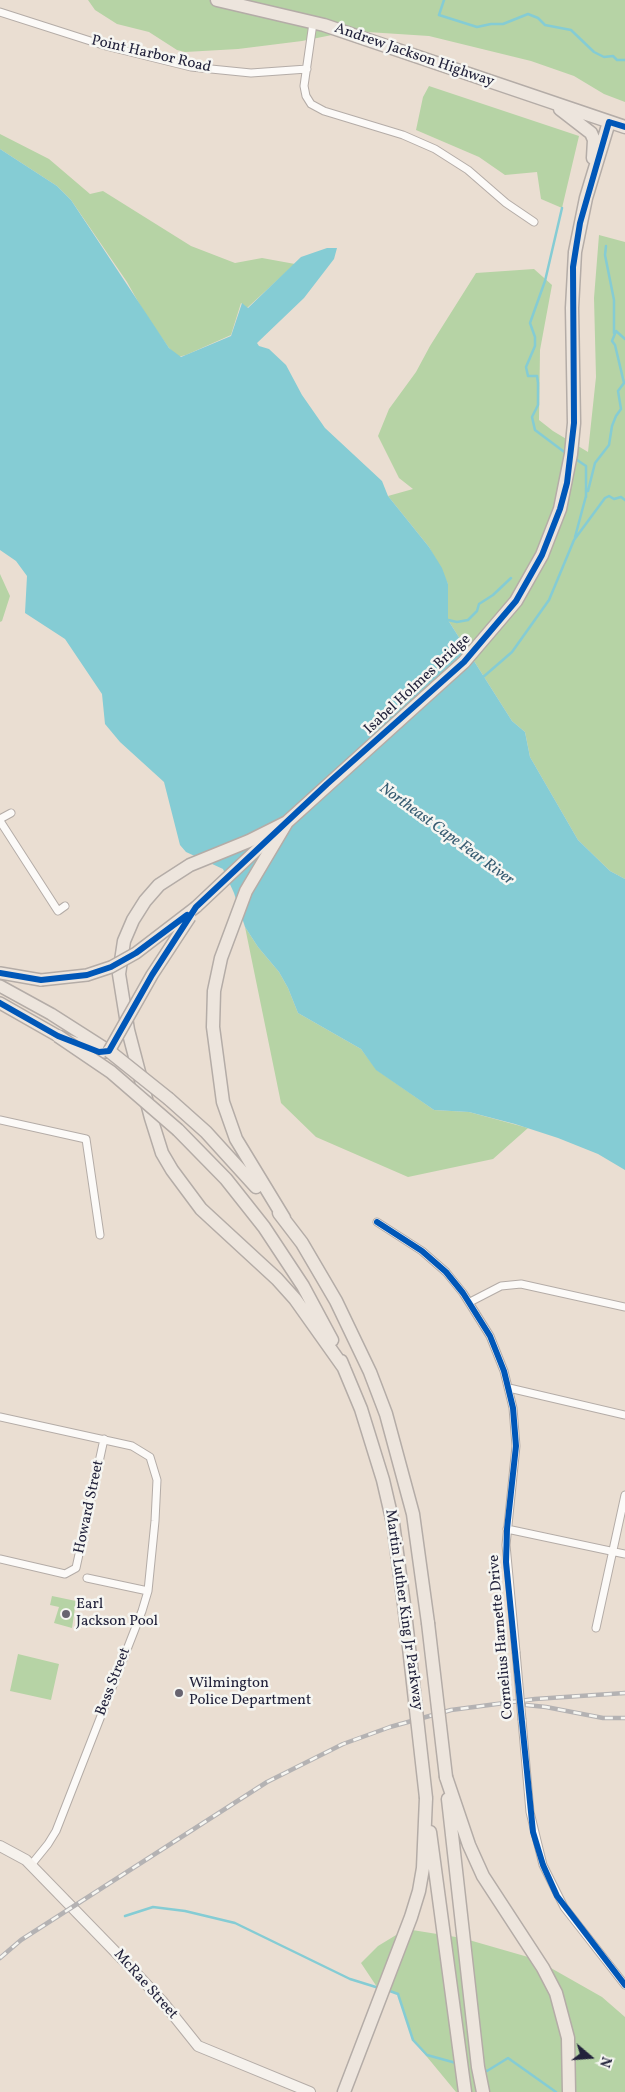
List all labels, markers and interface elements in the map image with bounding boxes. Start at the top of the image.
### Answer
street label: Andrew Jackson Highway [332,20,496,92]
street label: Point Harbor Road [89,32,213,78]
street label: Isabel Holmes Bridge [361,631,475,739]
water label: Northeast Cape Fear River [375,780,517,890]
street label: Howard Street [71,1459,109,1555]
street label: Martin Luther King Jr Parkway [380,1508,426,1712]
street label: Cornelius Harnette Drive [486,1554,518,1720]
place label: Earl Jackson Pool [76,1596,158,1631]
marker: Earl Jackson Pool [60,1608,72,1620]
street label: Bess Street [93,1645,135,1719]
place label: Wilmington Police Department [189,1675,311,1710]
marker: Wilmington Police Department [173,1687,185,1699]
street label: McRae Street [109,1946,181,2024]
north arrow [565,2032,615,2082]
text: N [594,2054,615,2070]

